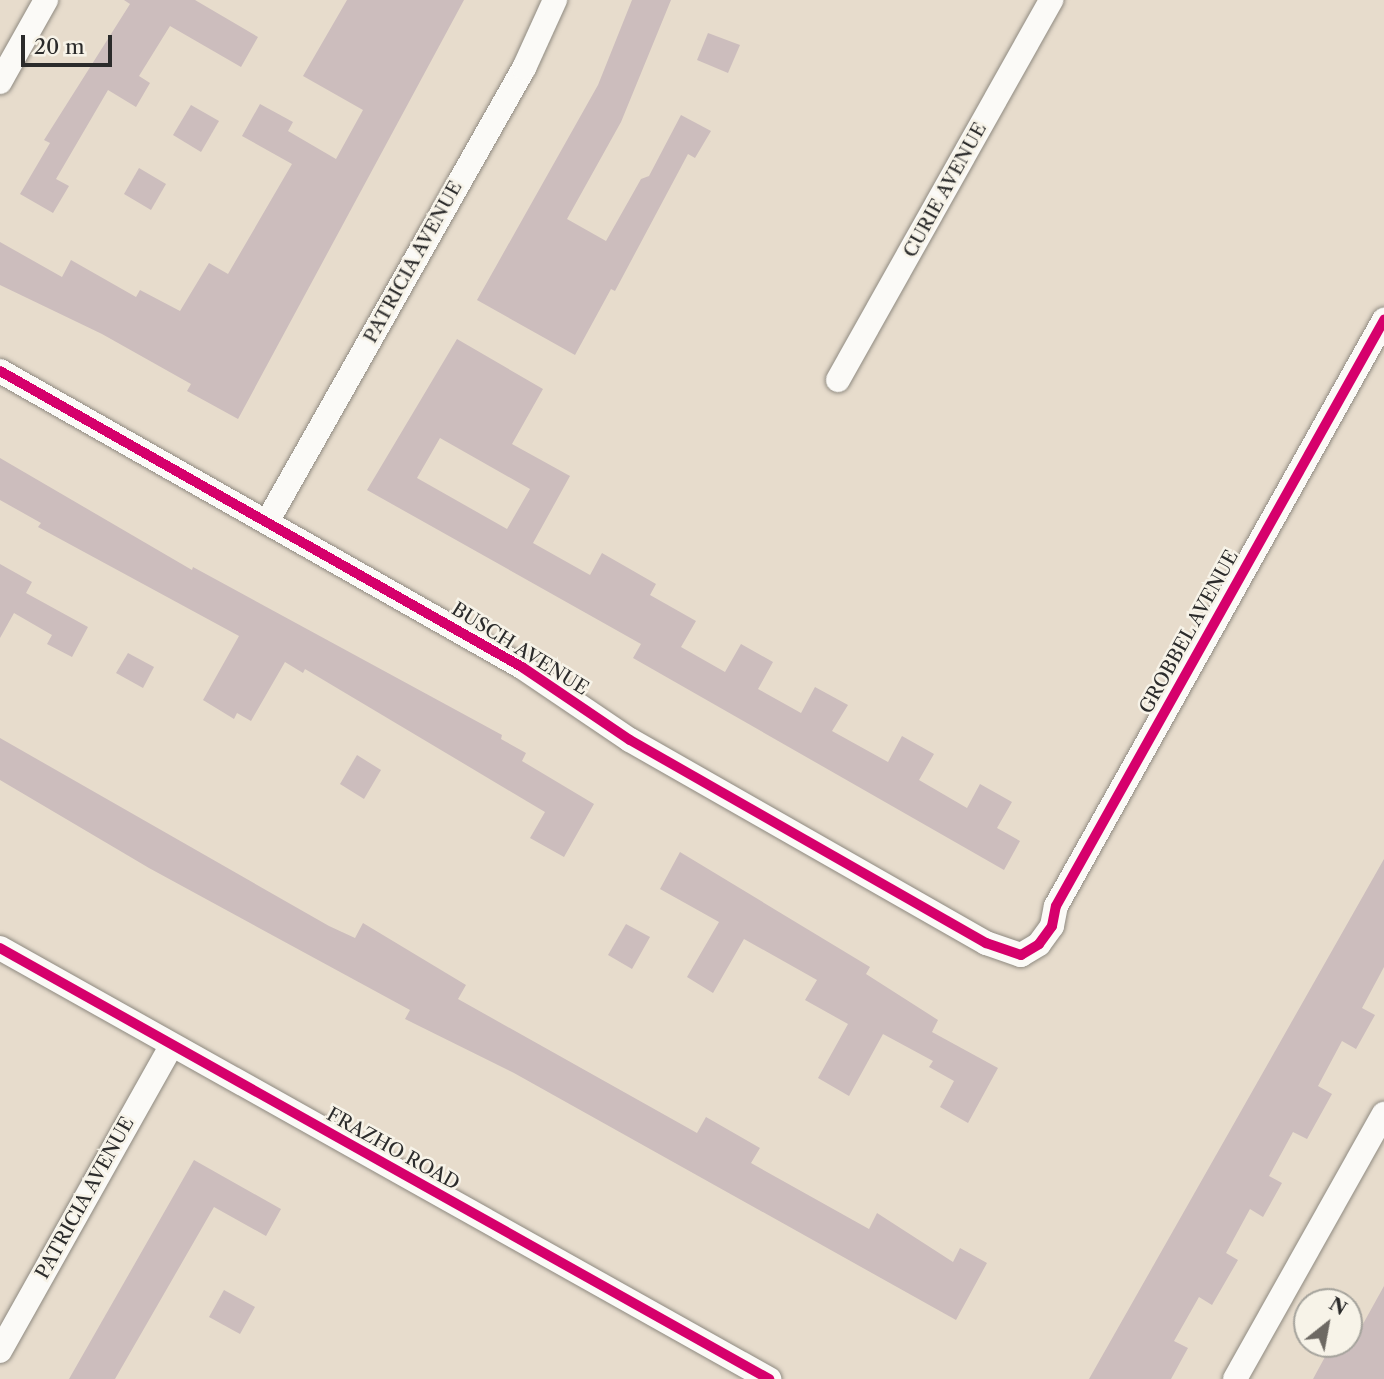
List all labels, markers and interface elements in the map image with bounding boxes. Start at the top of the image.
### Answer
scale bar [24,21,116,65]
text: 20 m [34,34,85,59]
street label: CURIE AVENUE [898,118,992,262]
street label: PATRICIA AVENUE [359,176,467,348]
street label: GROBBEL AVENUE [1134,546,1244,718]
street label: BUSCH AVENUE [447,597,593,701]
street label: FRAZHO ROAD [323,1103,463,1195]
street label: PATRICIA AVENUE [31,1112,139,1284]
north arrow [1293,1288,1363,1358]
text: N [1325,1292,1351,1320]

